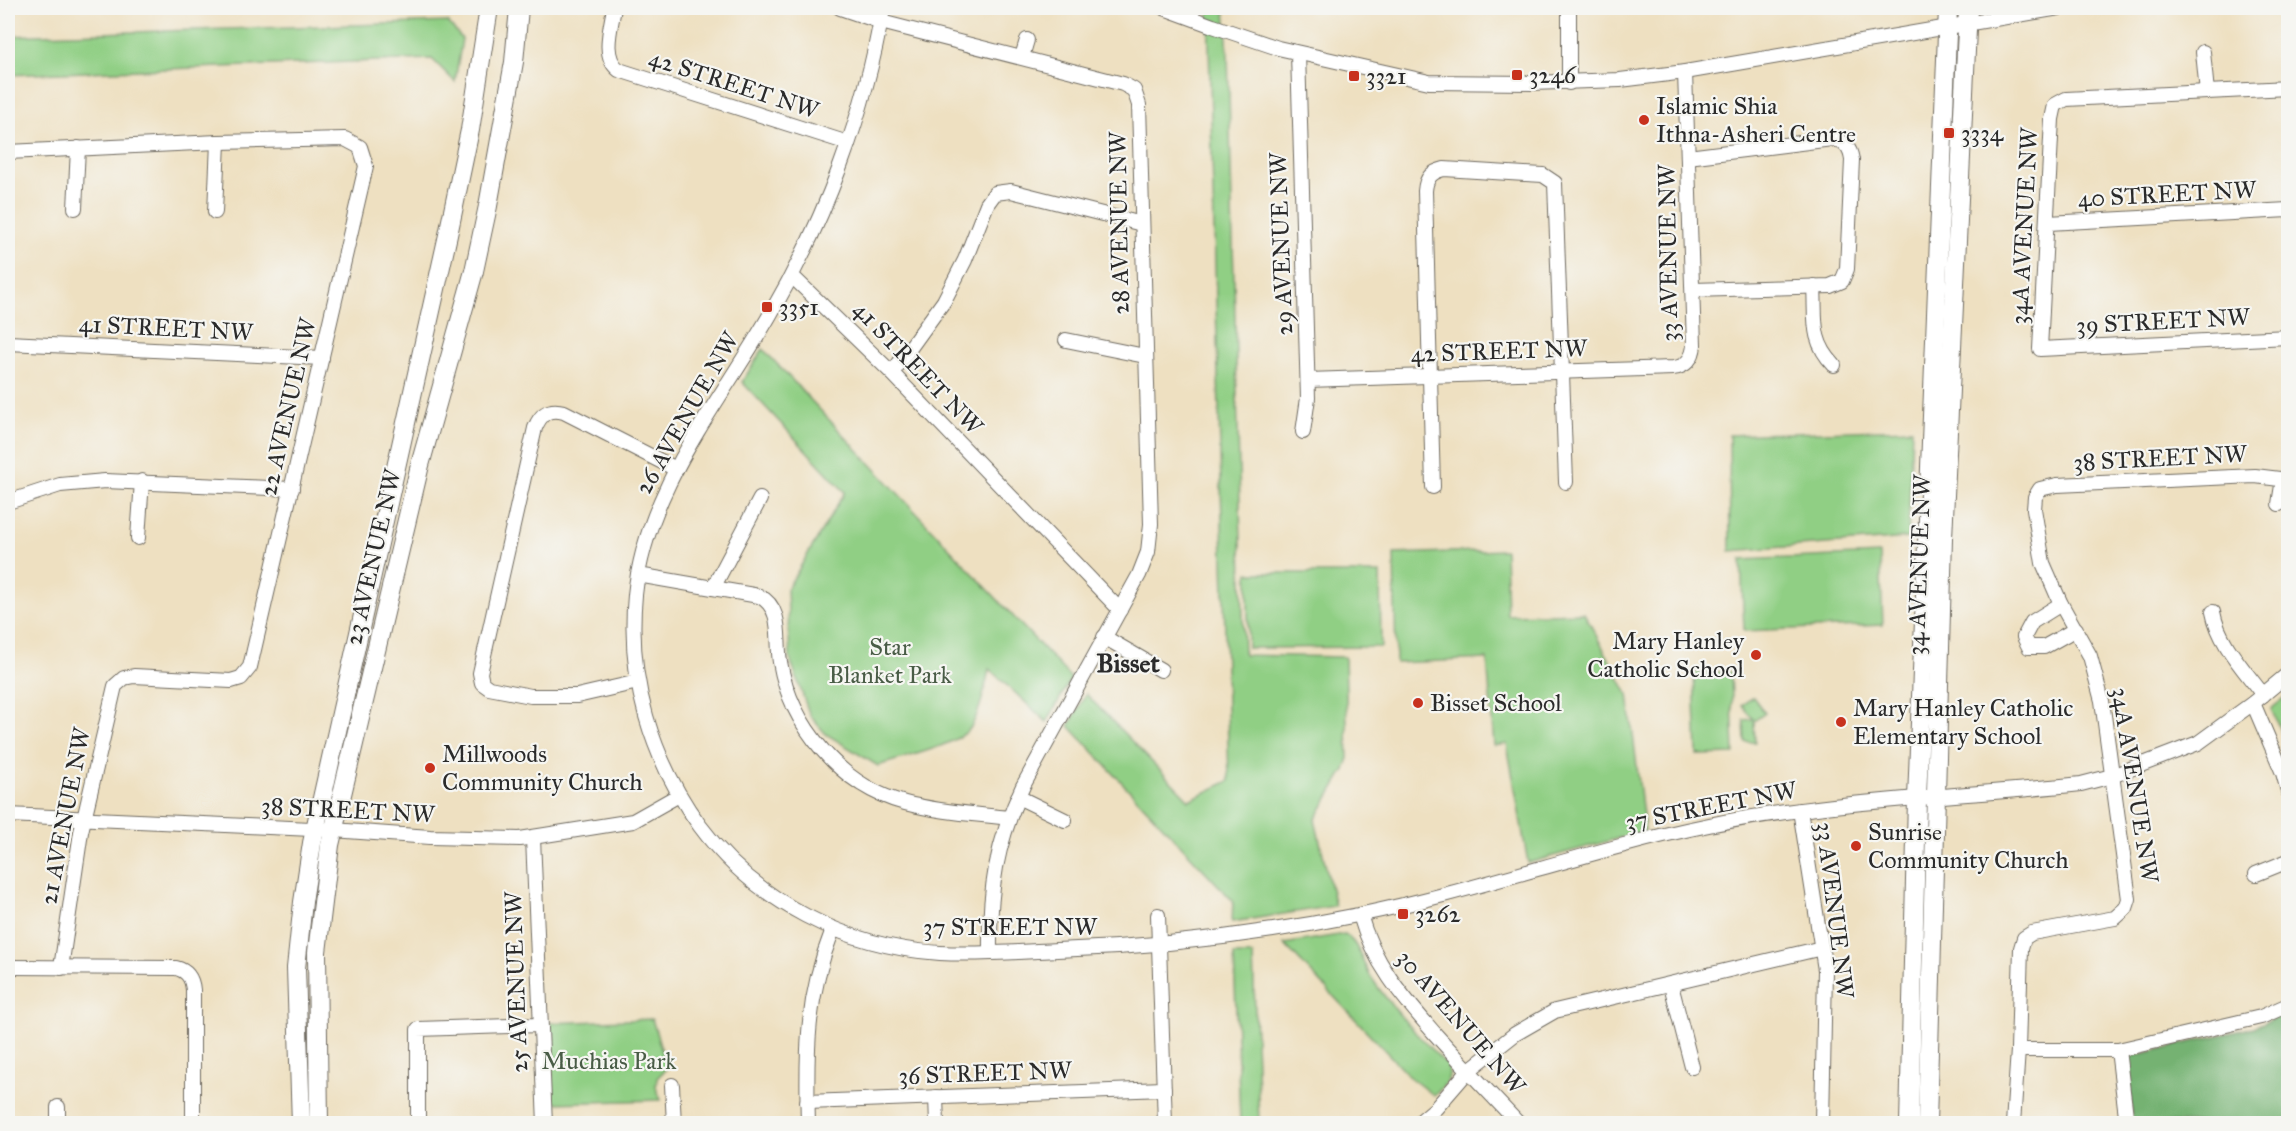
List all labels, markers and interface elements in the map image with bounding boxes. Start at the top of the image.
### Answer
street label: 42 STREET NW [645,42,824,126]
place label: 3246 [1529,60,1577,90]
place label: 3321 [1366,61,1407,91]
marker: 3246 [1510,68,1524,82]
marker: 3321 [1347,69,1361,83]
place label: Islamic Shia Ithna-Asheri Centre [1656,91,1856,149]
marker: Islamic Shia Ithna-Asheri Centre [1637,113,1651,127]
place label: 3334 [1961,118,2004,148]
street label: 34A AVENUE NW [2004,125,2044,325]
marker: 3334 [1942,126,1956,140]
street label: 28 AVENUE NW [1102,130,1136,315]
street label: 29 AVENUE NW [1263,151,1299,336]
street label: 33 AVENUE NW [1651,163,1685,342]
street label: 40 STREET NW [2077,174,2258,214]
place label: 3351 [779,292,819,322]
street label: 41 STREET NW [847,295,990,442]
marker: 3351 [760,300,774,314]
street label: 39 STREET NW [2075,301,2252,341]
street label: 41 STREET NW [78,308,255,348]
street label: 22 AVENUE NW [253,314,323,499]
street label: 26 AVENUE NW [628,325,746,499]
street label: 42 STREET NW [1410,333,1589,369]
street label: 38 STREET NW [2072,438,2249,478]
street label: 23 AVENUE NW [338,465,408,648]
street label: 34 AVENUE NW [1901,473,1937,656]
place label: Mary Hanley Catholic School [1587,626,1745,684]
park label: Star Blanket Park [828,632,953,690]
district label: Bisset [1096,647,1160,679]
marker: Mary Hanley Catholic School [1749,648,1763,662]
street label: 34A AVENUE NW [2105,685,2165,886]
place label: Bisset School [1430,688,1562,718]
place label: Mary Hanley Catholic Elementary School [1853,693,2073,751]
marker: Bisset School [1411,696,1425,710]
marker: Mary Hanley Catholic Elementary School [1834,715,1848,729]
street label: 21 AVENUE NW [33,724,97,907]
place label: Millwoods Community Church [442,739,643,797]
marker: Millwoods Community Church [423,761,437,775]
street label: 37 STREET NW [1623,774,1800,837]
street label: 38 STREET NW [260,790,437,830]
place label: Sunrise Community Church [1868,817,2069,875]
street label: 33 AVENUE NW [1809,820,1861,1001]
marker: Sunrise Community Church [1849,839,1863,853]
street label: 25 AVENUE NW [498,890,534,1073]
place label: 3262 [1415,899,1461,929]
marker: 3262 [1396,907,1410,921]
street label: 37 STREET NW [923,912,1098,942]
street label: 30 AVENUE NW [1390,944,1533,1101]
park label: Muchias Park [542,1046,677,1076]
street label: 36 STREET NW [898,1055,1073,1091]

